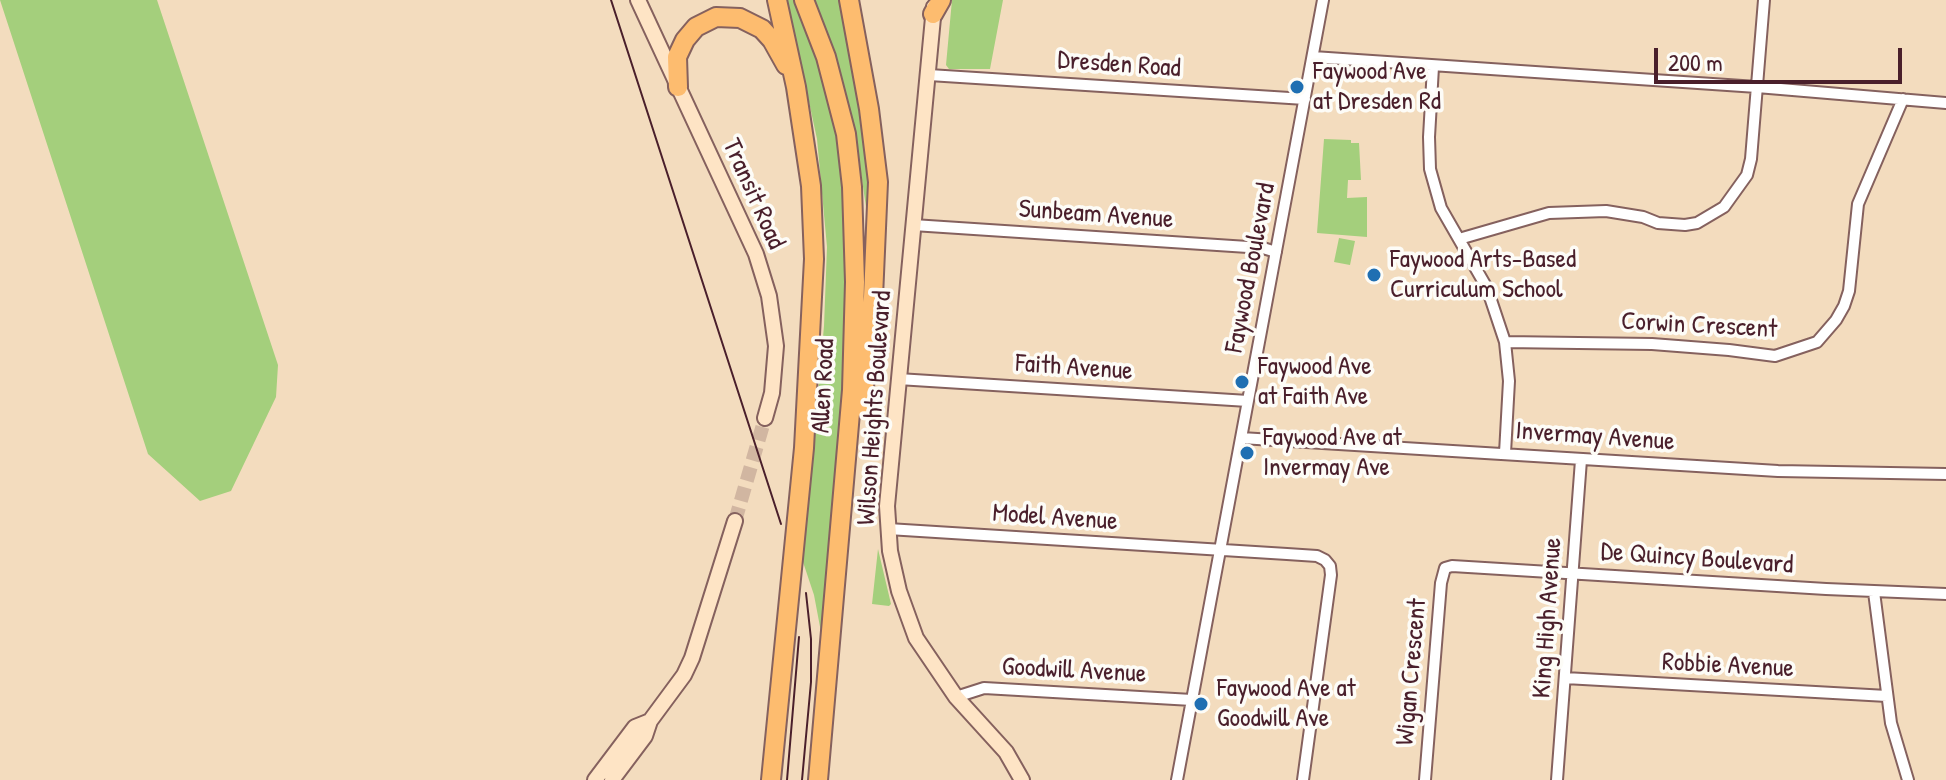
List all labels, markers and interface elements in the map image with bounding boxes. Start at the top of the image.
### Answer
scale bar [1658,32,1906,82]
street label: Dresden Road [1056,45,1182,85]
text: 200 m [1668,46,1723,78]
place label: Faywood Ave at Dresden Rd [1313,56,1441,118]
marker: Faywood Ave at Dresden Rd [1288,78,1306,96]
street label: Transit Road [715,134,791,254]
street label: Faywood Boulevard [1219,181,1283,355]
street label: Sunbeam Avenue [1018,194,1174,236]
place label: Faywood Arts-Based Curriculum School [1390,244,1576,306]
marker: Faywood Arts-Based Curriculum School [1365,266,1383,284]
street label: Wilson Heights Boulevard [851,290,899,526]
street label: Corwin Crescent [1620,306,1778,346]
street label: Allen Road [806,338,842,434]
street label: Faith Avenue [1014,348,1134,388]
place label: Faywood Ave at Faith Ave [1258,351,1371,412]
marker: Faywood Ave at Faith Ave [1233,373,1251,391]
street label: Invermay Avenue [1514,416,1676,458]
place label: Faywood Ave at Invermay Ave [1263,422,1402,484]
marker: Faywood Ave at Invermay Ave [1238,444,1256,462]
street label: Model Avenue [991,498,1119,538]
street label: King High Avenue [1527,537,1569,699]
street label: De Quincy Boulevard [1600,537,1794,581]
street label: Wigan Crescent [1390,597,1434,747]
street label: Robbie Avenue [1661,647,1795,685]
street label: Goodwill Avenue [1001,652,1147,690]
place label: Faywood Ave at Goodwill Ave [1217,673,1356,734]
marker: Faywood Ave at Goodwill Ave [1192,695,1210,713]

